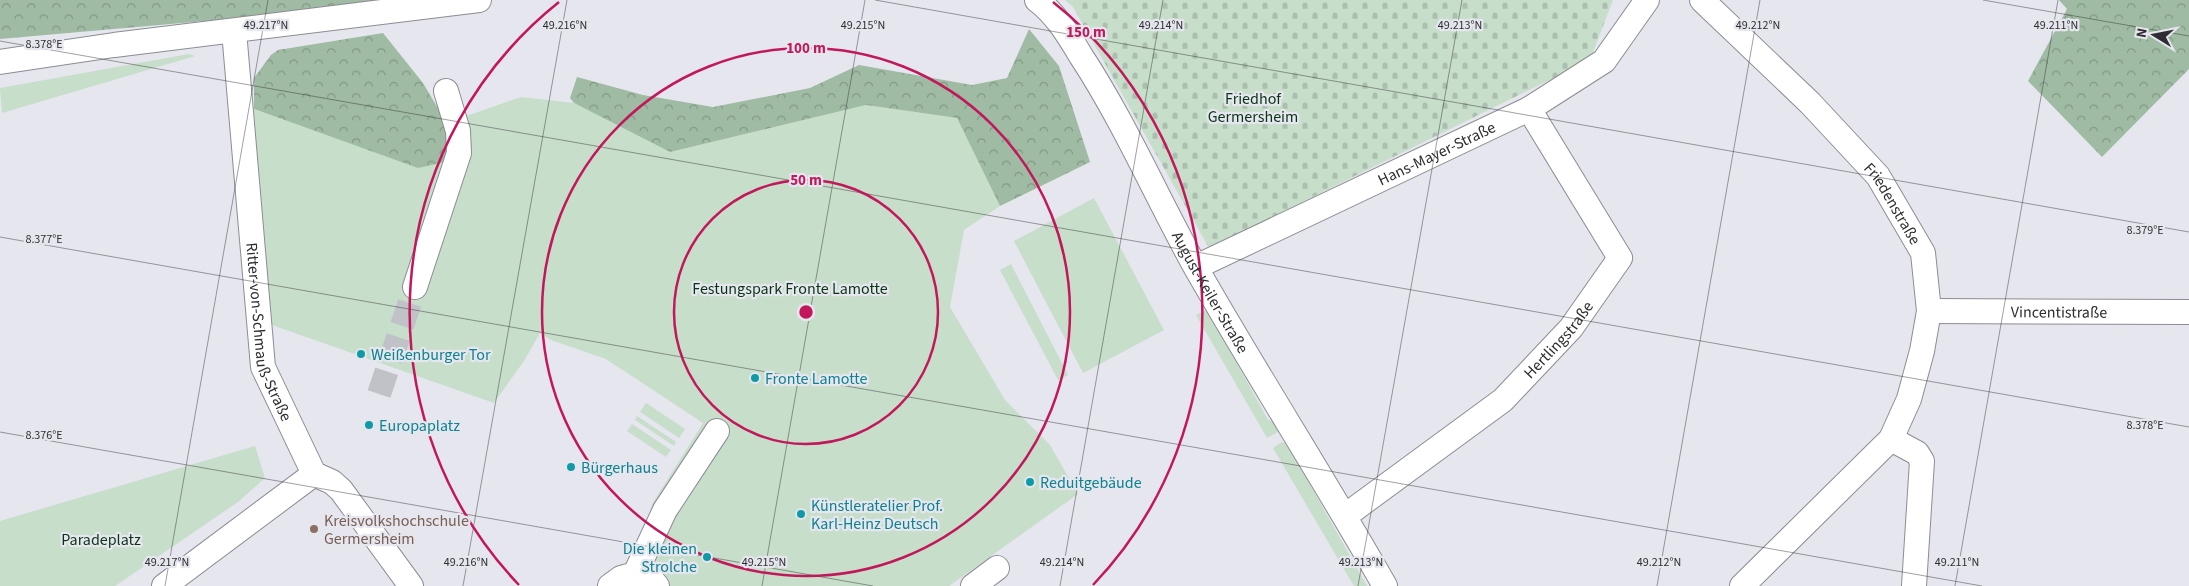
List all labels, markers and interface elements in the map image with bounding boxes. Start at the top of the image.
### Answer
north arrow [2129,10,2179,60]
text: 49.217°N [244,17,288,34]
text: 49.216°N [543,17,587,34]
text: 49.215°N [841,17,885,34]
text: 49.214°N [1139,17,1183,34]
text: 49.213°N [1438,17,1482,34]
text: 49.212°N [1736,17,1780,34]
text: 49.211°N [2034,17,2078,34]
text: 150 m [1066,22,1106,43]
text: N [2132,27,2153,39]
text: 8.378°E [25,36,63,53]
text: 100 m [786,38,826,59]
park label: Friedhof Germersheim [1208,88,1298,128]
street label: Hans-Mayer-Straße [1374,116,1499,191]
street label: Friedenstraße [1859,158,1926,249]
text: 50 m [790,170,822,191]
text: 8.379°E [2126,222,2164,239]
street label: August-Keiler-Straße [1166,228,1254,358]
text: 8.377°E [25,231,63,248]
street label: Ritter-von-Schmauß-Straße [240,242,297,425]
park label: Festungspark Fronte Lamotte [692,278,888,300]
street label: Hertlingstraße [1519,297,1599,384]
street label: Vincentistraße [2011,301,2107,324]
centre of rings [797,303,815,321]
place label: Weißenburger Tor [371,344,491,366]
marker: Weißenburger Tor [355,348,367,360]
place label: Fronte Lamotte [765,368,868,390]
marker: Fronte Lamotte [749,372,761,384]
place label: Europaplatz [379,415,460,437]
text: 8.378°E [2126,417,2164,434]
marker: Europaplatz [363,419,375,431]
text: 8.376°E [25,427,63,444]
place label: Bürgerhaus [581,457,658,479]
marker: Bürgerhaus [565,461,577,473]
place label: Reduitgebäude [1040,472,1142,494]
marker: Reduitgebäude [1024,476,1036,488]
place label: Künstleratelier Prof. Karl-Heinz Deutsch [811,495,943,535]
marker: Künstleratelier Prof. Karl-Heinz Deutsch [795,508,807,520]
place label: Kreisvolkshochschule Germersheim [324,510,469,550]
marker: Kreisvolkshochschule Germersheim [308,523,320,535]
park label: Paradeplatz [61,529,141,551]
place label: Die kleinen Strolche [623,538,697,578]
marker: Die kleinen Strolche [701,551,713,563]
text: 49.217°N [145,554,189,571]
text: 49.216°N [444,554,488,571]
text: 49.215°N [742,554,786,571]
text: 49.214°N [1040,554,1084,571]
text: 49.213°N [1339,554,1383,571]
text: 49.212°N [1637,554,1681,571]
text: 49.211°N [1935,554,1979,571]

